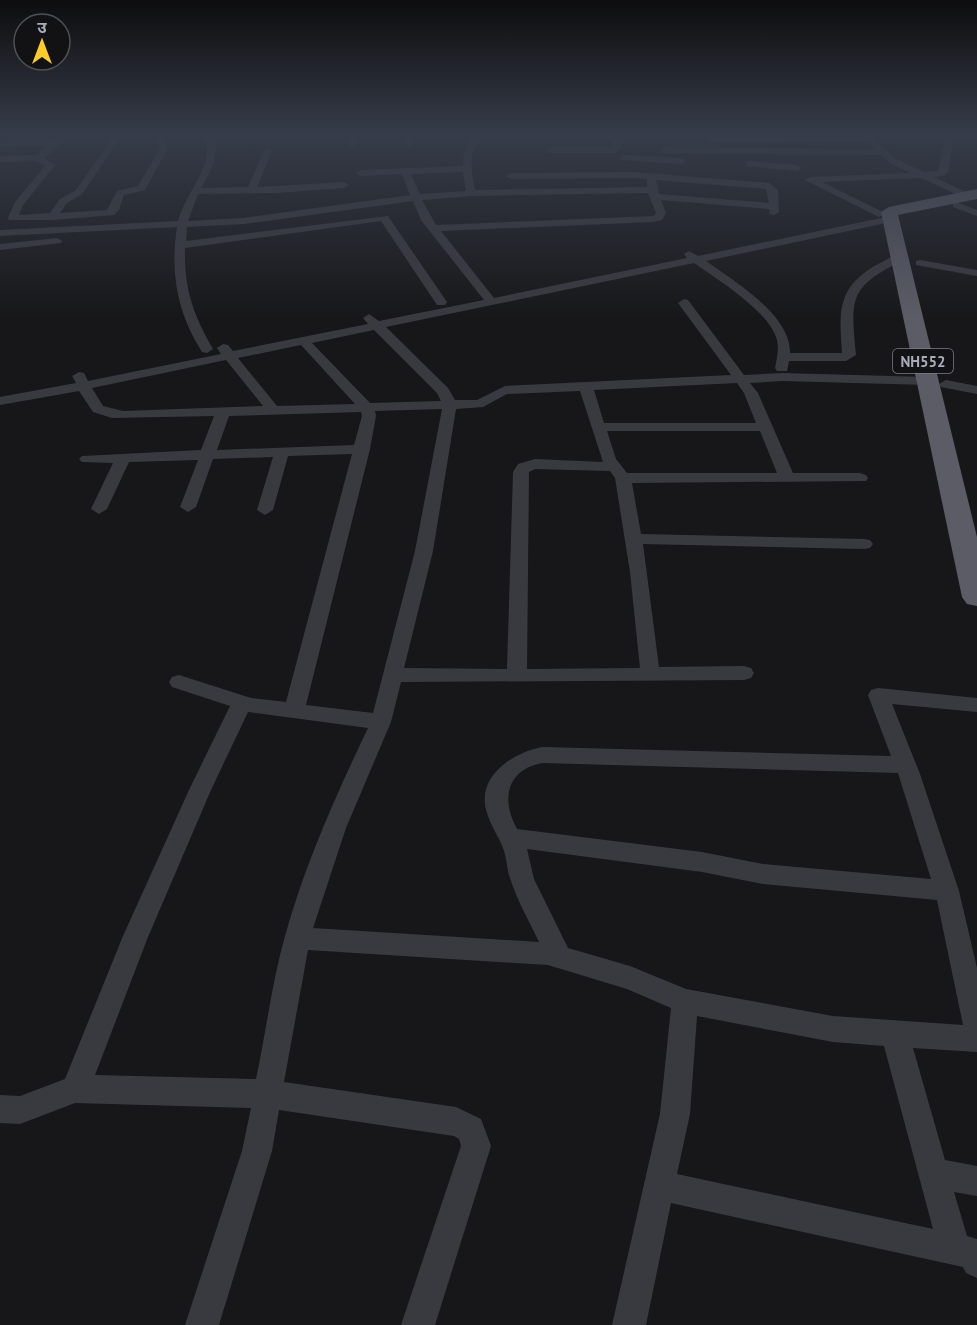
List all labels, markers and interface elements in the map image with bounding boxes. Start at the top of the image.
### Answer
north arrow [12,12,72,72]
text: उ [37,17,47,37]
road number: NH552 [893,349,953,373]

